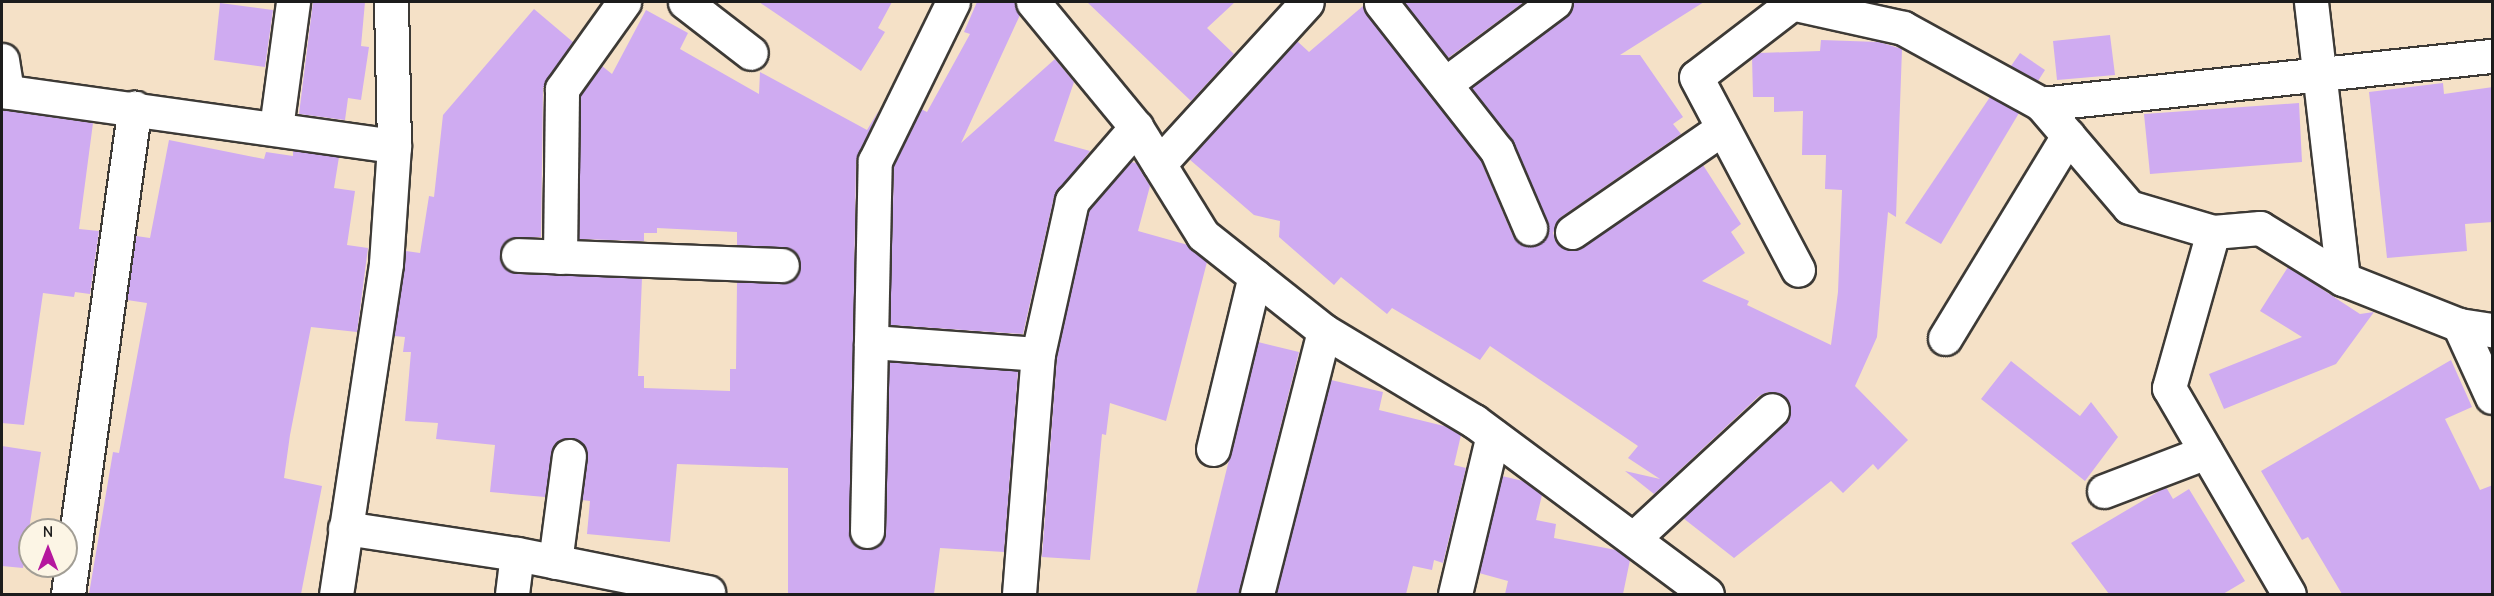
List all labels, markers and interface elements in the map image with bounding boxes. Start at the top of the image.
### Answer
north arrow [18,518,78,578]
text: N [43,523,53,541]

